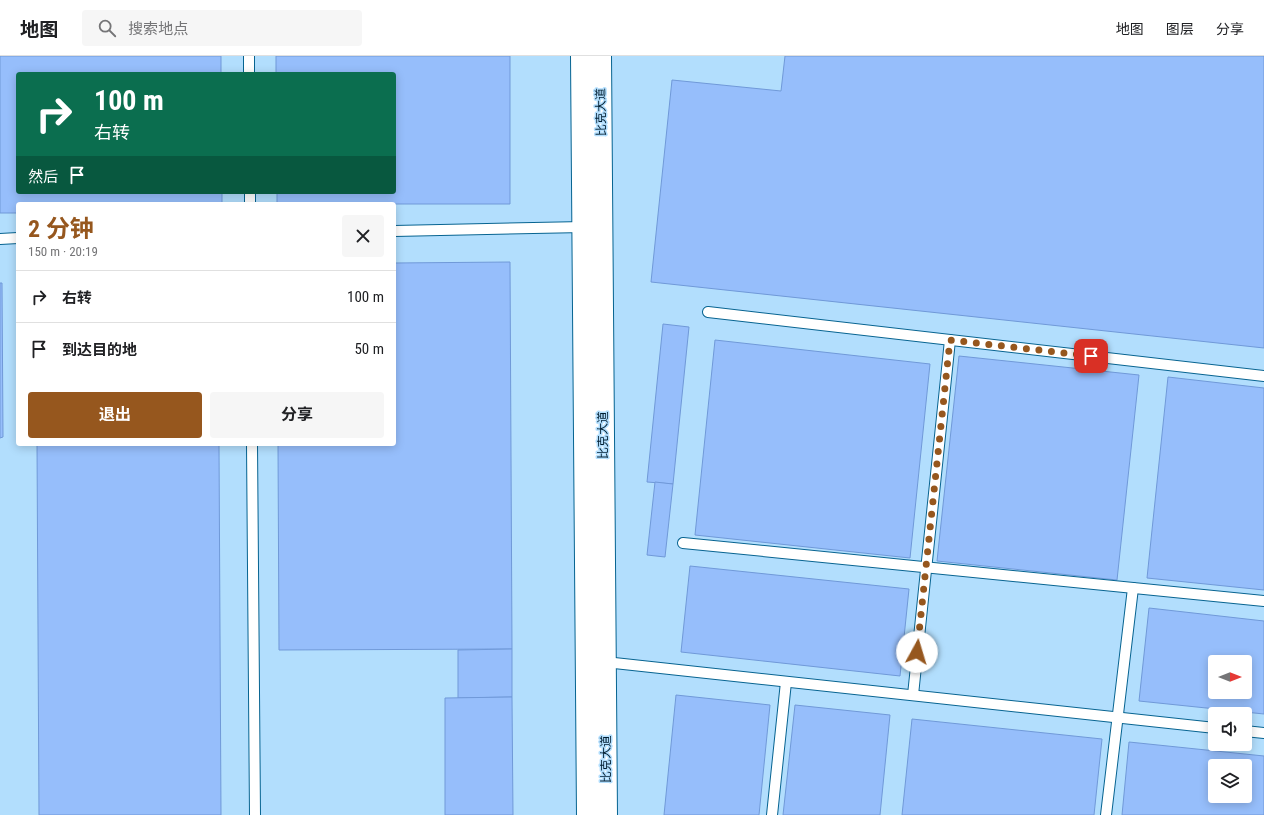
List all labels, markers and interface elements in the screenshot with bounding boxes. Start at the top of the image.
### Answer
search box [82,10,362,46]
icon: search [96,17,118,39]
text: 地图 [20,18,58,41]
text: 搜索地点 [128,20,188,38]
text: 地图 [1116,21,1144,37]
text: 图层 [1166,21,1194,37]
text: 分享 [1216,21,1244,37]
text: 100 m [94,84,164,117]
icon: right [28,88,80,140]
street label: 比克大道 [594,88,608,136]
text: 右转 [94,122,130,143]
icon: arrive [66,164,88,186]
text: 然后 [28,168,58,186]
text: 2 分钟 [28,215,94,243]
button: close [342,215,384,257]
text: 150 m · 20:19 [28,244,98,259]
icon: right [28,286,50,308]
text: 100 m [347,288,384,306]
text: 右转 [62,289,92,307]
icon: arrive [28,338,50,360]
pin [1074,339,1108,373]
text: 50 m [354,340,384,358]
text: 到达目的地 [62,341,137,359]
icon: arrive [1080,345,1102,367]
button: 退出 [28,392,202,438]
button: 分享 [210,392,384,438]
street label: 比克大道 [596,411,610,459]
position arrow [896,631,938,673]
north arrow [1208,655,1252,699]
map controls [1208,655,1252,803]
button: sound [1208,707,1252,751]
street label: 比克大道 [599,735,613,783]
button: layers [1208,759,1252,803]

